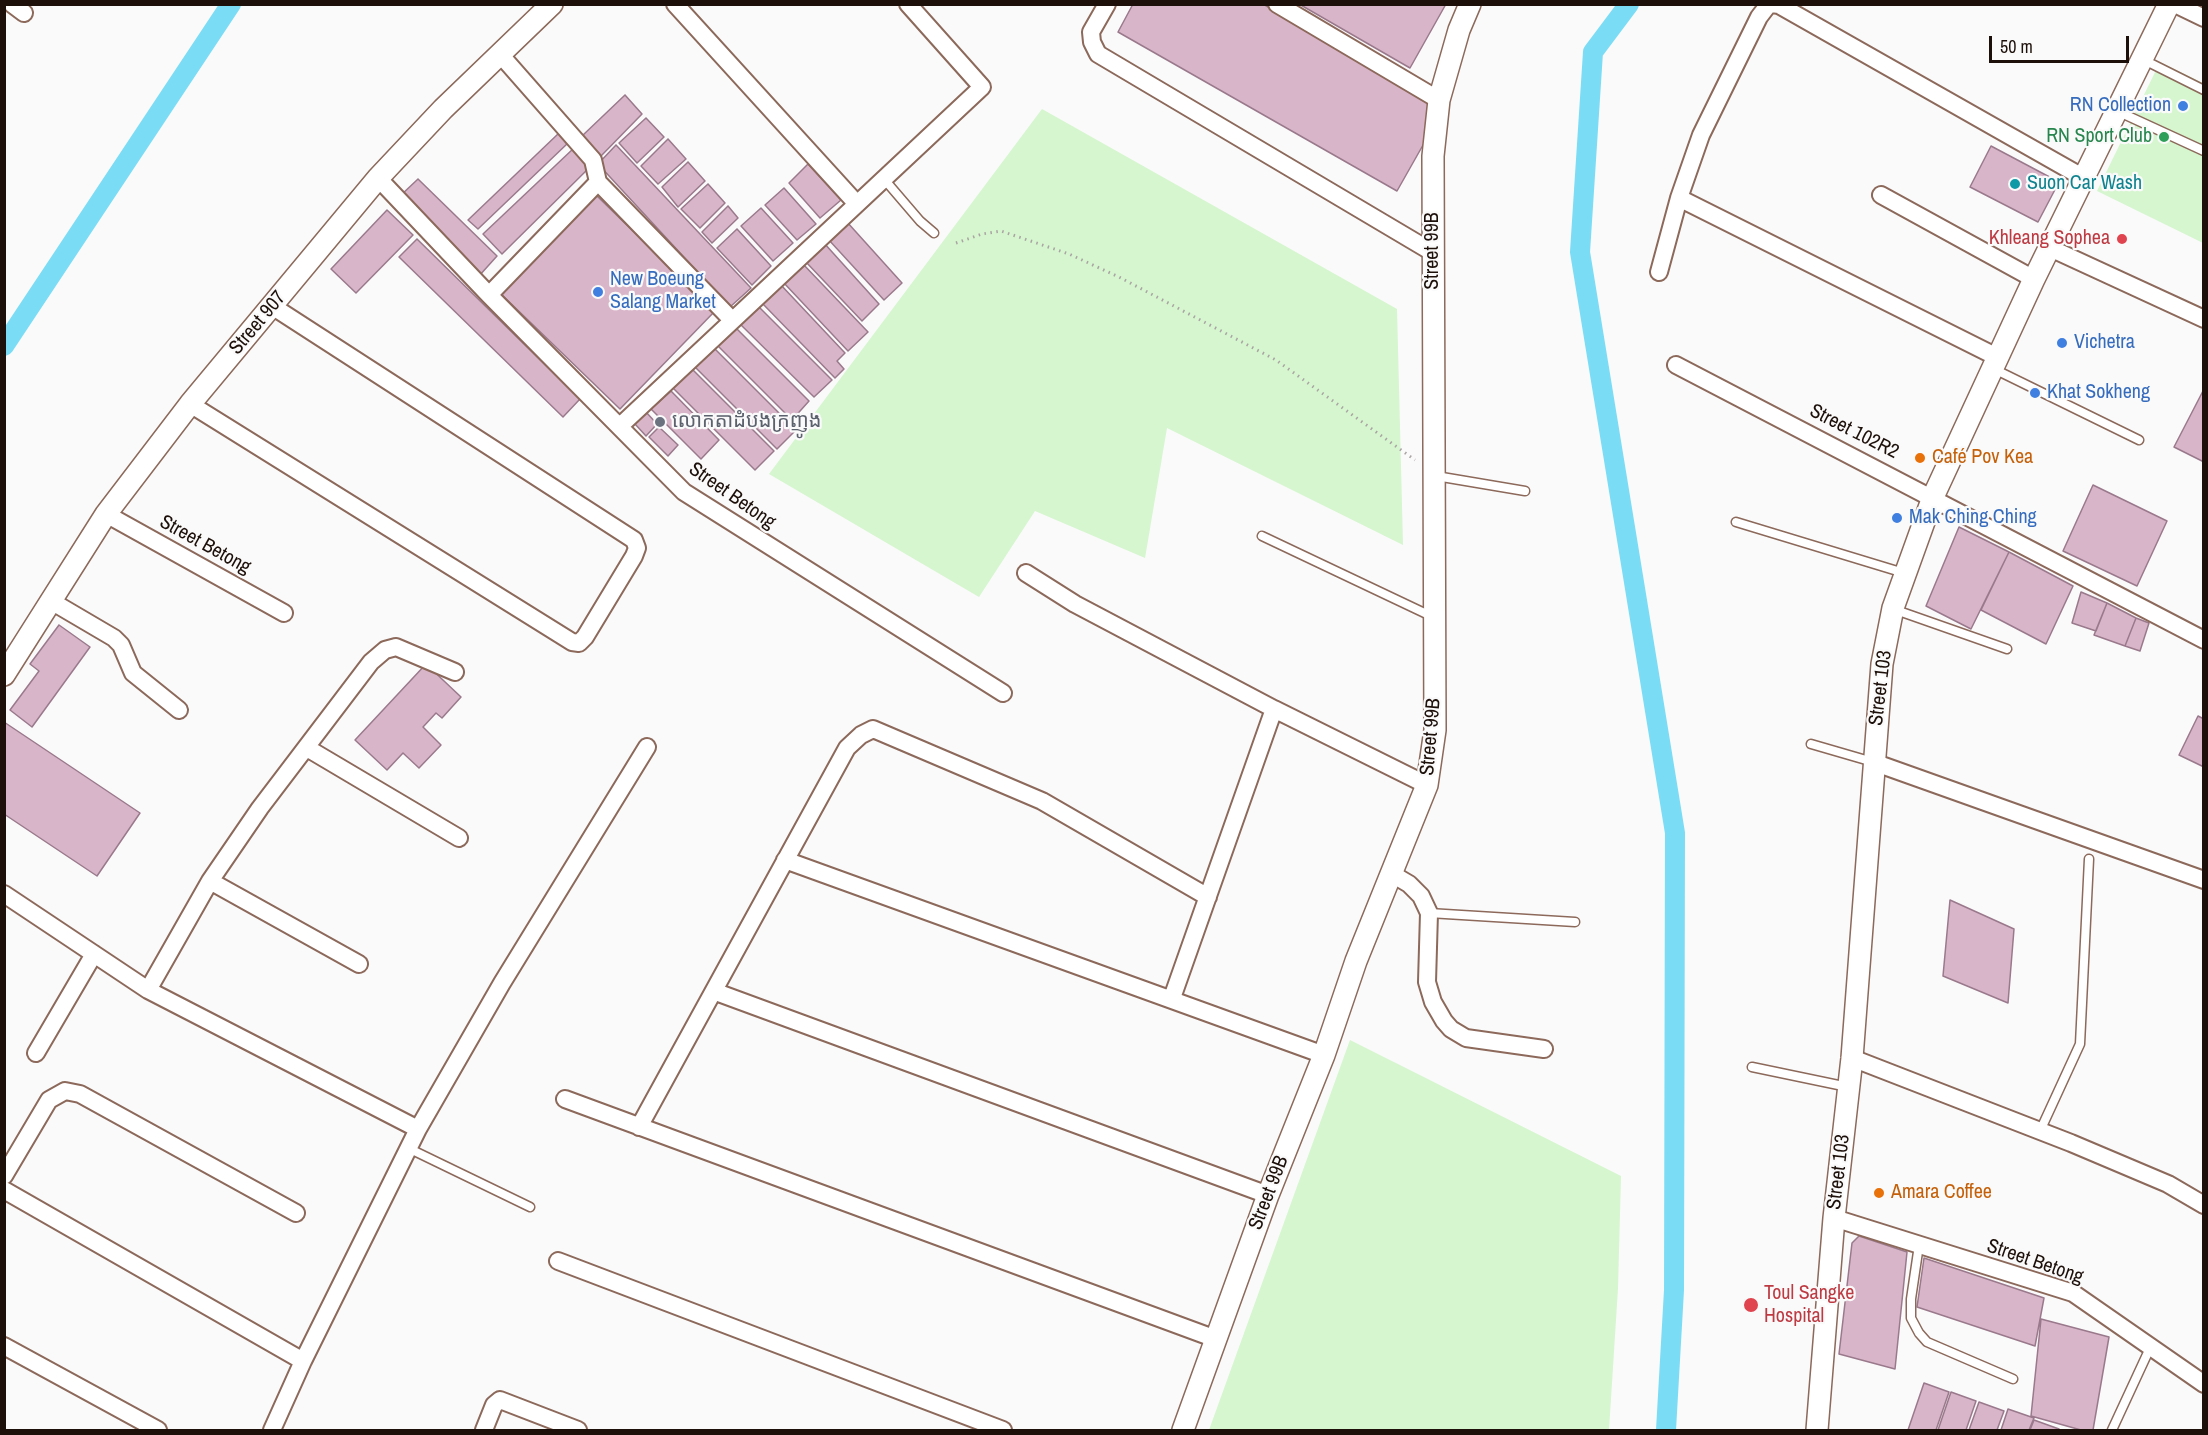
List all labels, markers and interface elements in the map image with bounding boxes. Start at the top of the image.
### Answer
scale bar [1992,24,2132,62]
text: 50 m [2000,34,2033,59]
place label: RN Collection [2070,94,2171,118]
marker: RN Collection [2176,99,2190,113]
place label: RN Sport Club [2046,125,2152,149]
marker: RN Sport Club [2157,130,2171,144]
place label: Suon Car Wash [2027,172,2142,196]
marker: Suon Car Wash [2008,177,2022,191]
street label: Street 99B [1421,212,1445,290]
place label: Khleang Sophea [1989,227,2110,251]
marker: Khleang Sophea [2115,232,2129,246]
place label: New Boeung Salang Market [610,268,716,315]
marker: New Boeung Salang Market [591,285,605,299]
street label: Street 907 [224,286,292,360]
place label: Vichetra [2074,331,2135,355]
marker: Vichetra [2055,336,2069,350]
place label: Khat Sokheng [2047,381,2150,405]
marker: Khat Sokheng [2028,386,2042,400]
street label: Street 102R2 [1805,399,1903,465]
place label: លោកតាដំបងក្រញូង [672,410,822,434]
marker: លោកតាដំបងក្រញូង [653,415,667,429]
place label: Café Pov Kea [1932,446,2033,470]
marker: Café Pov Kea [1913,451,1927,465]
street label: Street Betong [684,457,780,535]
place label: Mak Ching Ching [1909,506,2037,530]
street label: Street Betong [155,510,255,580]
marker: Mak Ching Ching [1890,511,1904,525]
street label: Street 103 [1864,649,1898,727]
street label: Street 99B [1416,697,1446,777]
street label: Street 103 [1822,1133,1856,1211]
street label: Street 99B [1244,1153,1294,1233]
place label: Amara Coffee [1891,1181,1992,1205]
marker: Amara Coffee [1872,1186,1886,1200]
street label: Street Betong [1984,1234,2086,1290]
place label: Toul Sangke Hospital [1764,1282,1854,1329]
marker: Toul Sangke Hospital [1742,1296,1760,1314]

